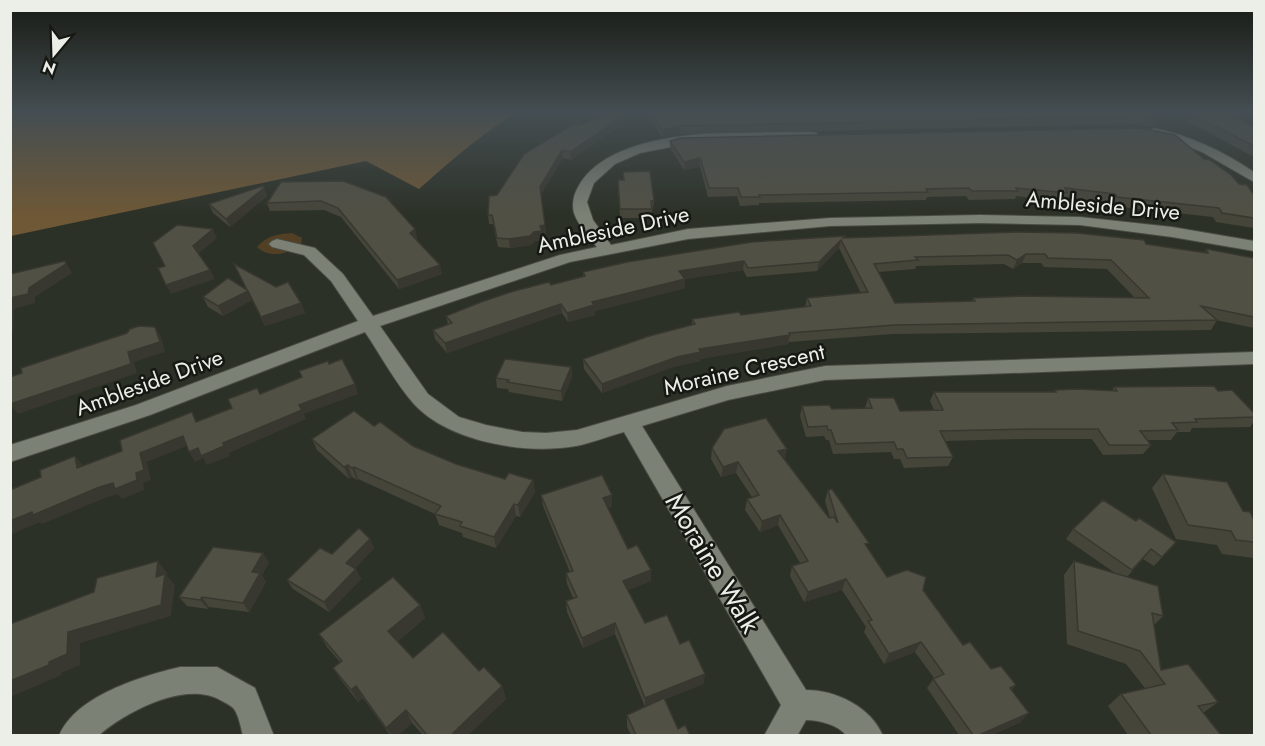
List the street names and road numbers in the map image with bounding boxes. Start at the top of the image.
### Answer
street label: Ambleside Drive [1025,182,1181,228]
street label: Ambleside Drive [534,197,692,261]
street label: Moraine Crescent [660,335,828,403]
street label: Ambleside Drive [71,341,227,423]
street label: Moraine Walk [656,486,770,641]

